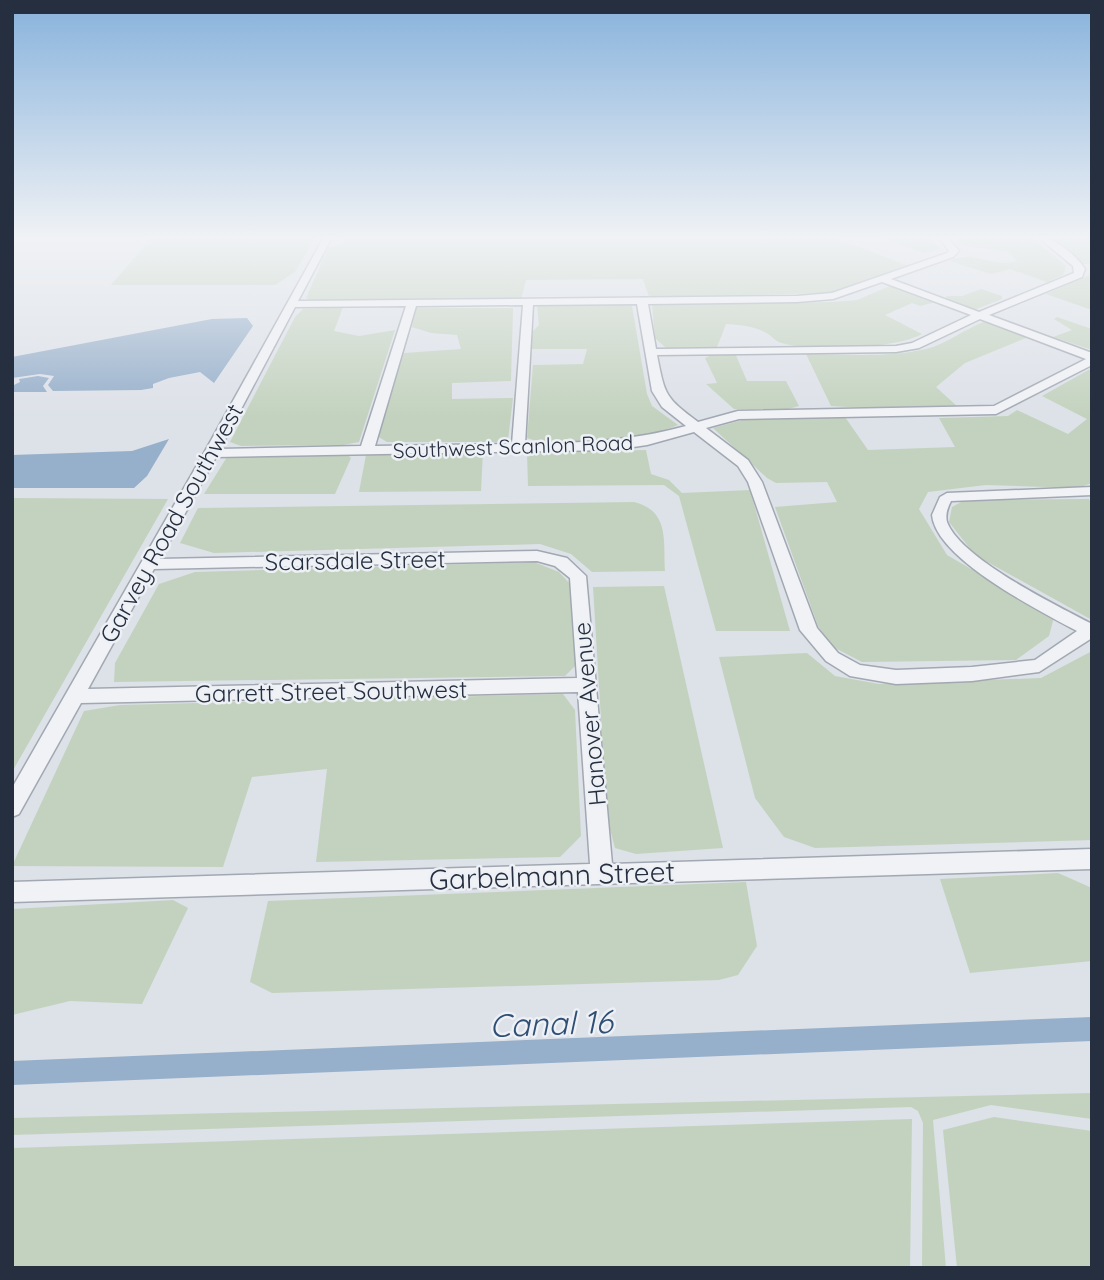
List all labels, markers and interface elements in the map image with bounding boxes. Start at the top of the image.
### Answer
street label: Garvey Road Southwest [93,398,249,648]
street label: Southwest Scanlon Road [392,429,634,463]
street label: Scarsdale Street [264,543,446,577]
street label: Hanover Avenue [566,621,612,807]
street label: Garrett Street Southwest [195,674,467,708]
street label: Garbelmann Street [429,853,675,897]
water label: Canal 16 [489,1001,615,1045]

